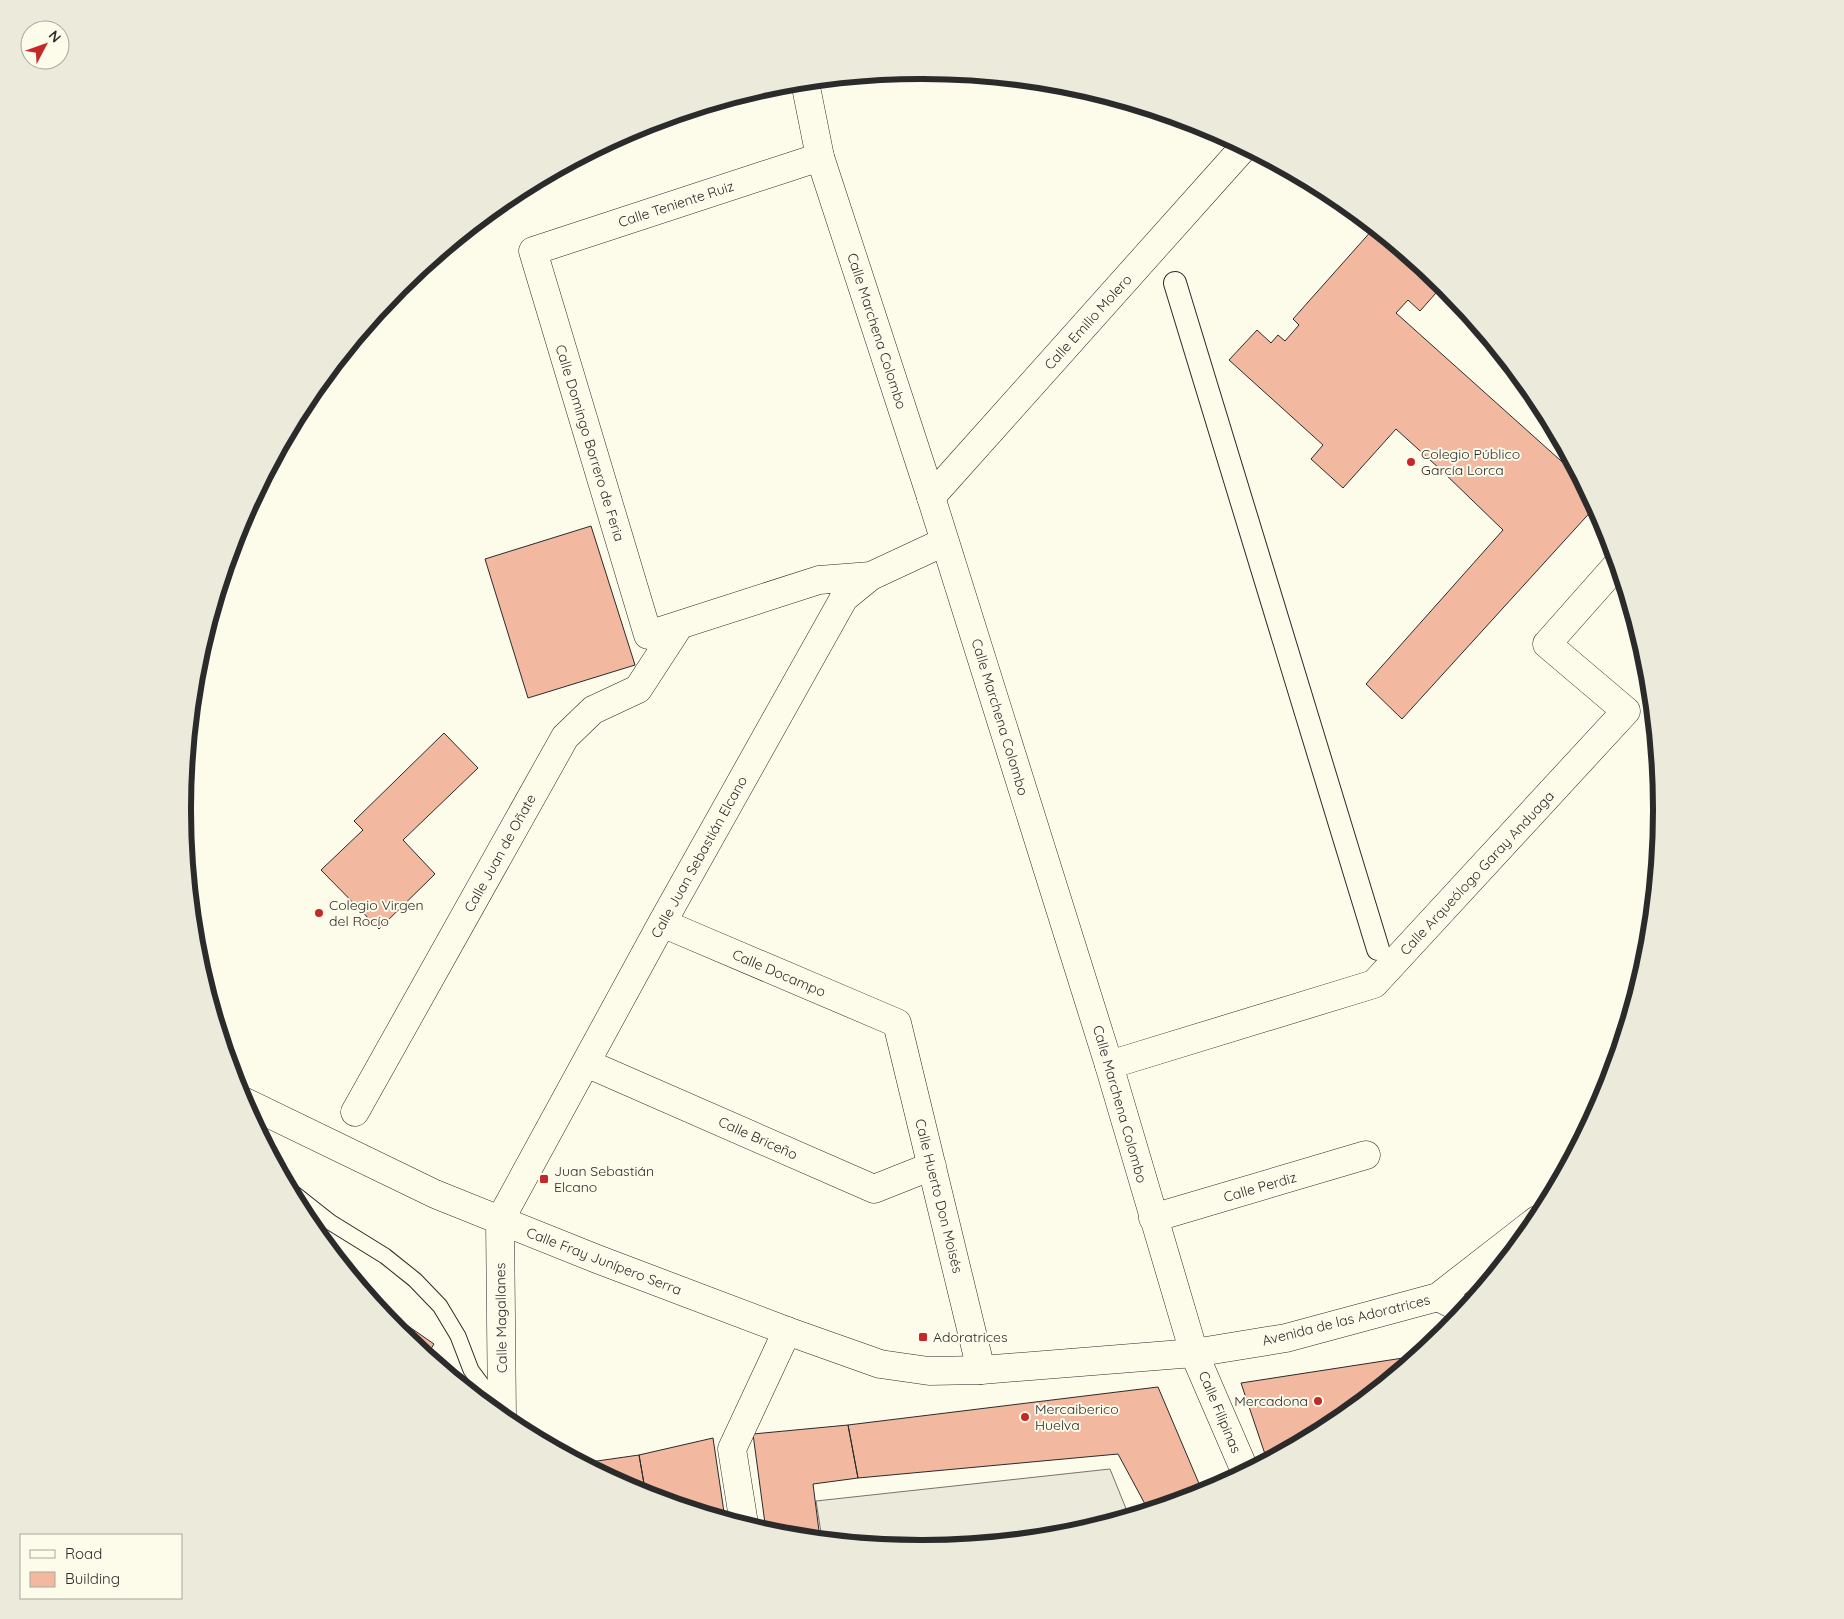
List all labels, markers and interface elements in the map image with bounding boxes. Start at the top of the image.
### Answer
north arrow [20,20,70,70]
text: N [45,27,65,46]
street label: Calle Teniente Ruiz [616,177,736,231]
street label: Calle Marchena Colombo [843,251,911,411]
street label: Calle Emilio Molero [1040,270,1136,374]
street label: Calle Domingo Borrero de Feria [551,342,629,544]
place label: Colegio Público García Lorca [1421,445,1520,479]
marker: Colegio Público García Lorca [1405,456,1417,468]
street label: Calle Marchena Colombo [968,636,1032,798]
street label: Calle Juan Sebastián Elcano [647,773,751,941]
street label: Calle Arqueólogo Garay Anduaga [1396,787,1558,959]
street label: Calle Juan de Oñate [460,791,540,915]
place label: Colegio Virgen del Rocío [329,896,423,930]
marker: Colegio Virgen del Rocío [313,907,325,919]
street label: Calle Docampo [730,945,828,1001]
street label: Calle Marchena Colombo [1089,1023,1151,1185]
street label: Calle Briceño [716,1113,800,1163]
street label: Calle Huerto Don Moisés [911,1117,967,1275]
place label: Juan Sebastián Elcano [554,1162,654,1196]
street label: Calle Perdiz [1221,1168,1299,1206]
marker: Juan Sebastián Elcano [538,1173,550,1185]
street label: Calle Fray Junípero Serra [524,1223,684,1299]
street label: Calle Magallanes [491,1263,511,1373]
street label: Avenida de las Adoratrices [1260,1290,1432,1350]
place label: Adoratrices [933,1328,1008,1346]
marker: Adoratrices [917,1331,929,1343]
street label: Calle Filipinas [1195,1368,1245,1456]
place label: Mercadona [1234,1392,1308,1410]
marker: Mercadona [1312,1395,1324,1407]
place label: Mercaiberico Huelva [1035,1400,1119,1434]
marker: Mercaiberico Huelva [1019,1411,1031,1423]
legend [20,1534,182,1599]
text: Road [65,1544,102,1563]
text: Building [65,1569,120,1588]

